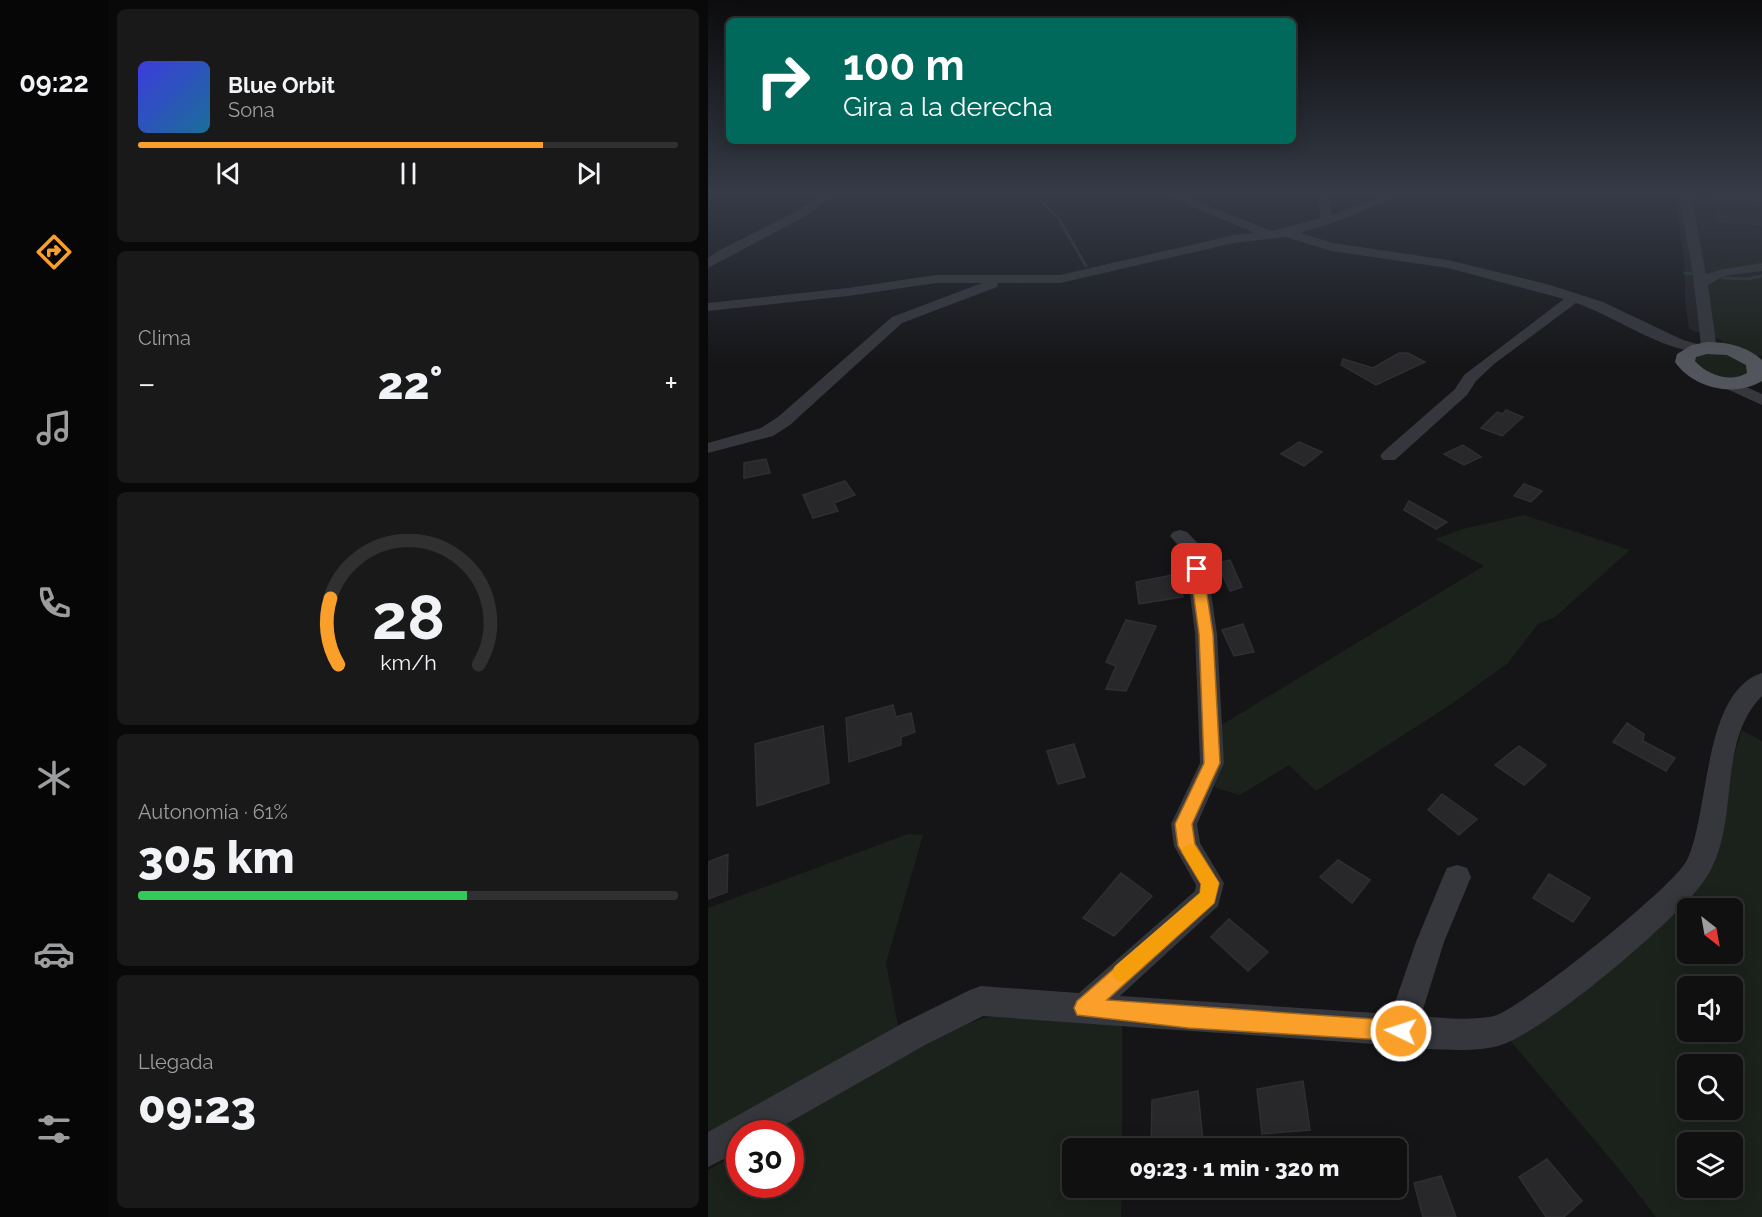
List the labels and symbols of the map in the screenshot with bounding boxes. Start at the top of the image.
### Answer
pin [1171,543,1222,594]
north arrow [1677,898,1743,964]
position arrow [1369,999,1433,1063]
speed limit sign: 30 [726,1120,804,1198]

